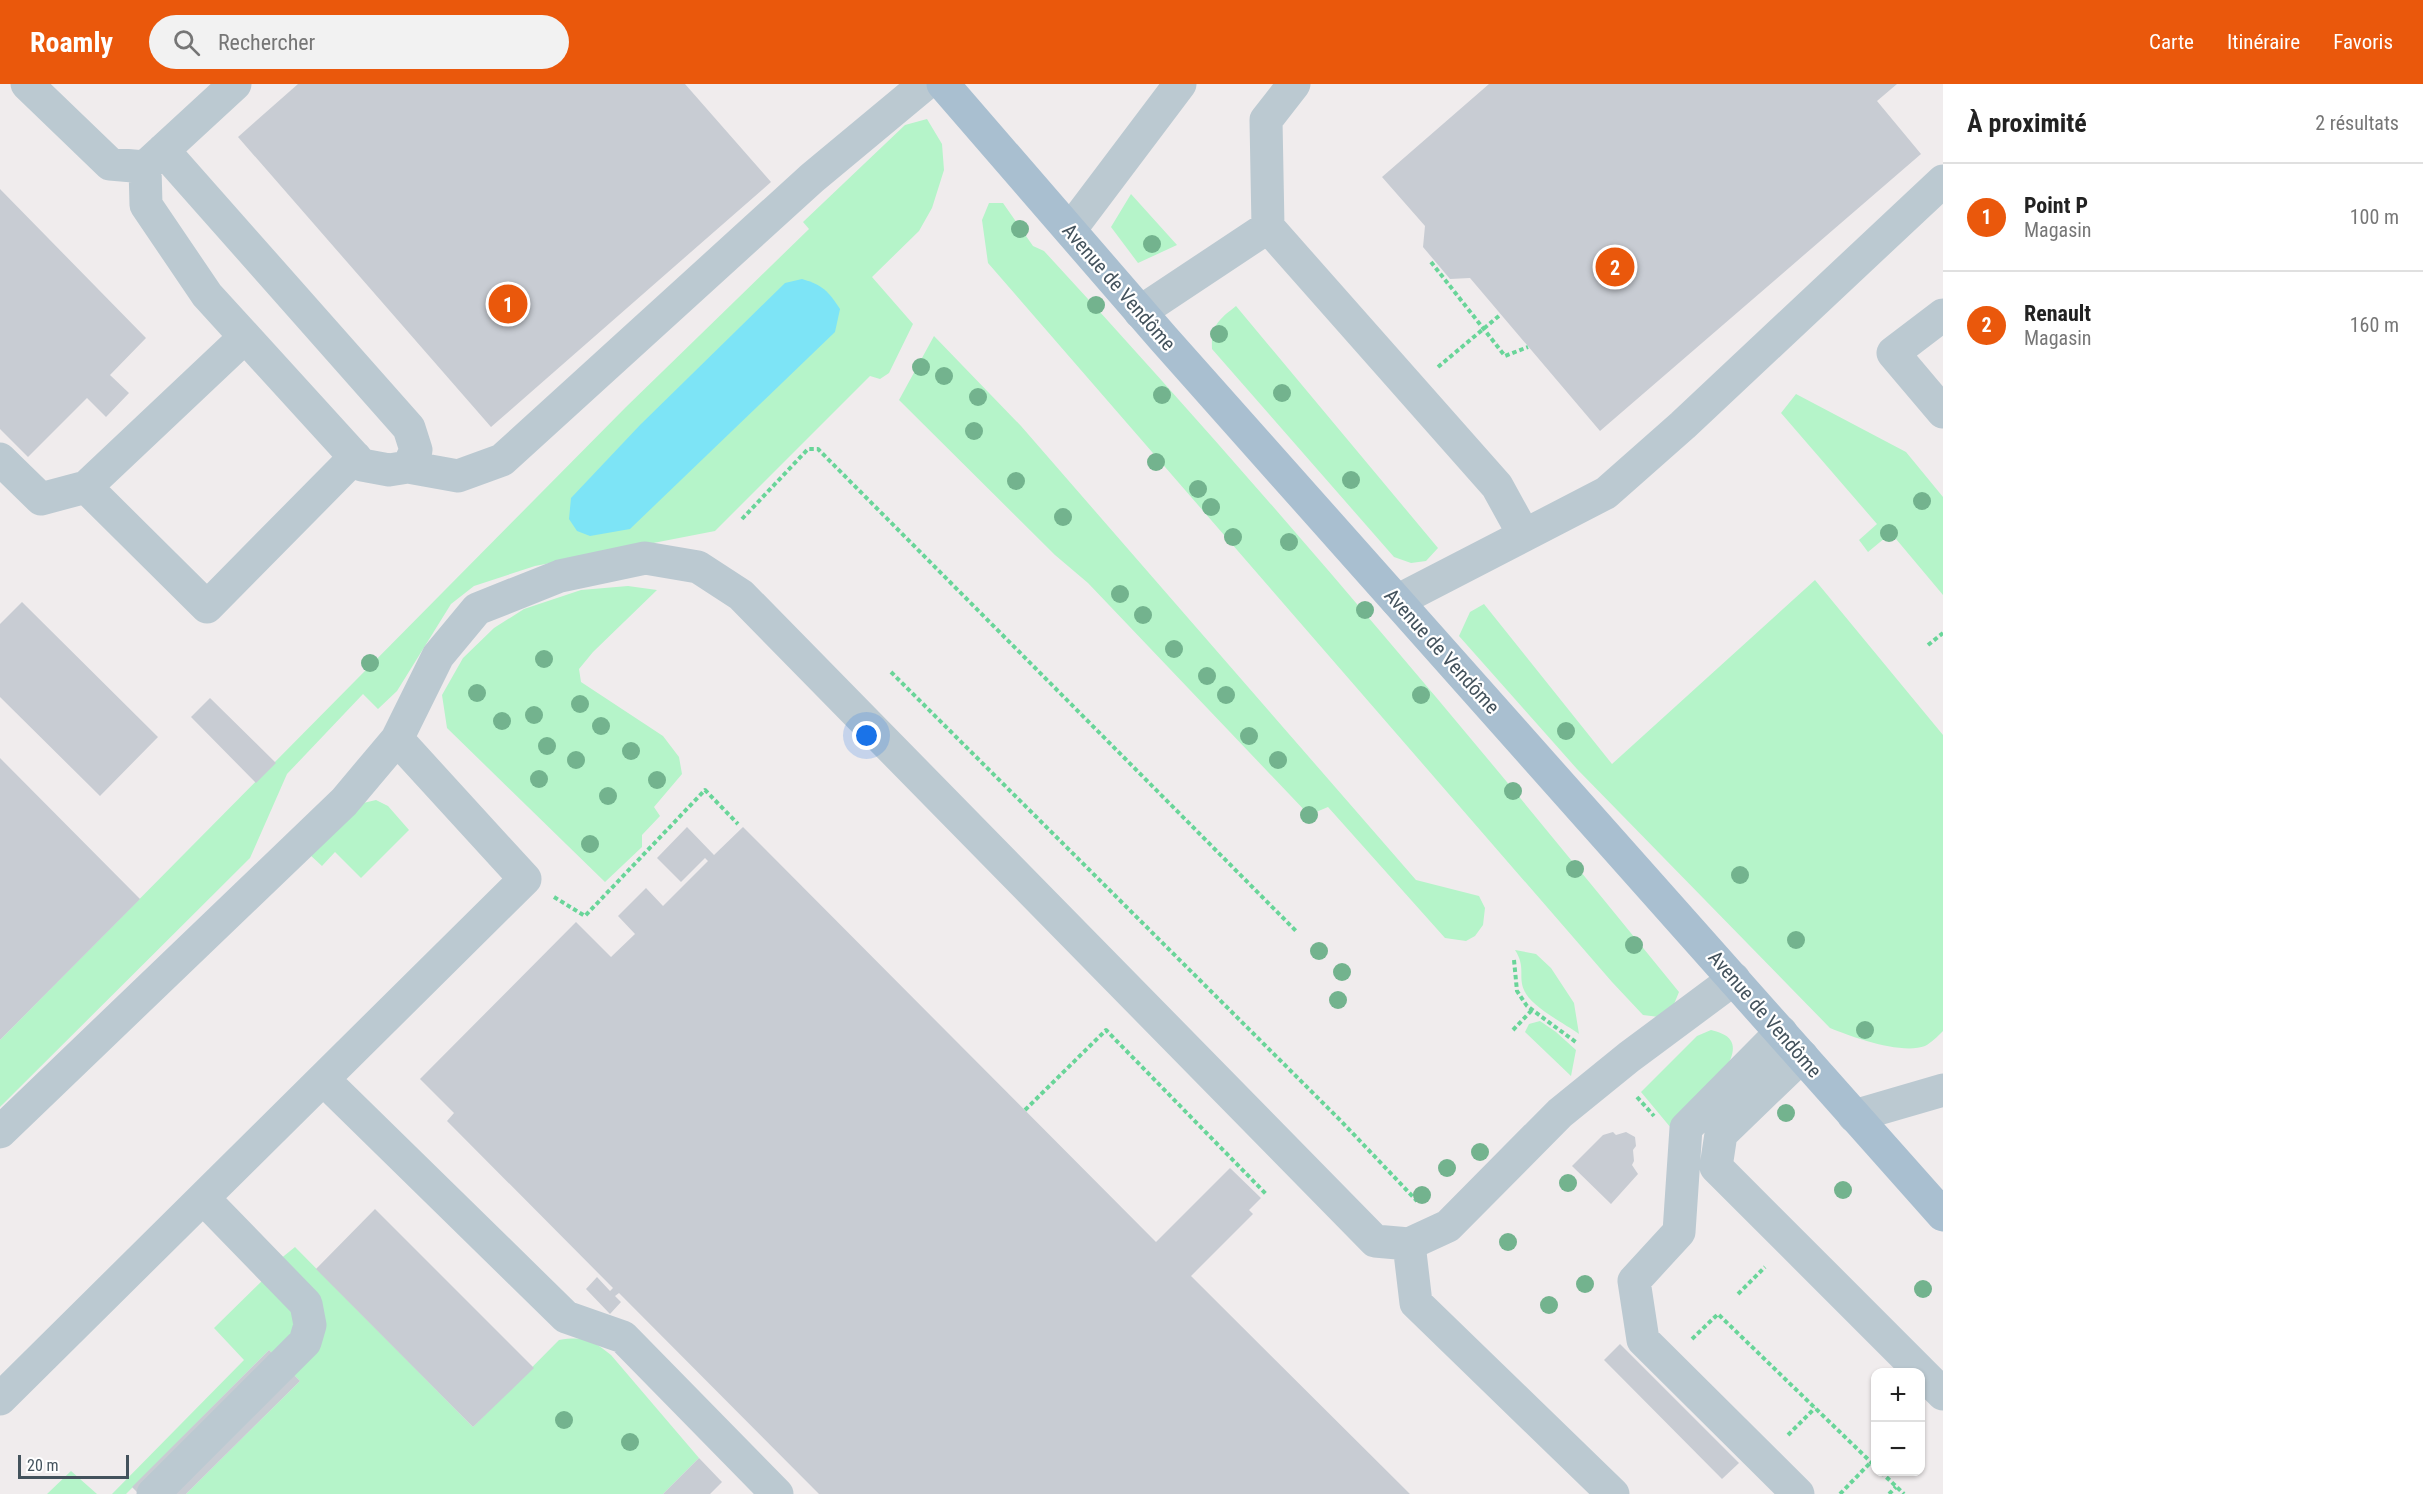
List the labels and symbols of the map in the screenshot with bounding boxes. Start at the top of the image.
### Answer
street label: Avenue de Vendôme [1057,219,1181,355]
pin: 2 [1596,244,1634,290]
pin: 1 [488,282,528,326]
street label: Avenue de Vendôme [1379,583,1505,719]
your location [852,721,881,750]
street label: Avenue de Vendôme [1703,946,1827,1082]
scale bar [18,1452,129,1480]

